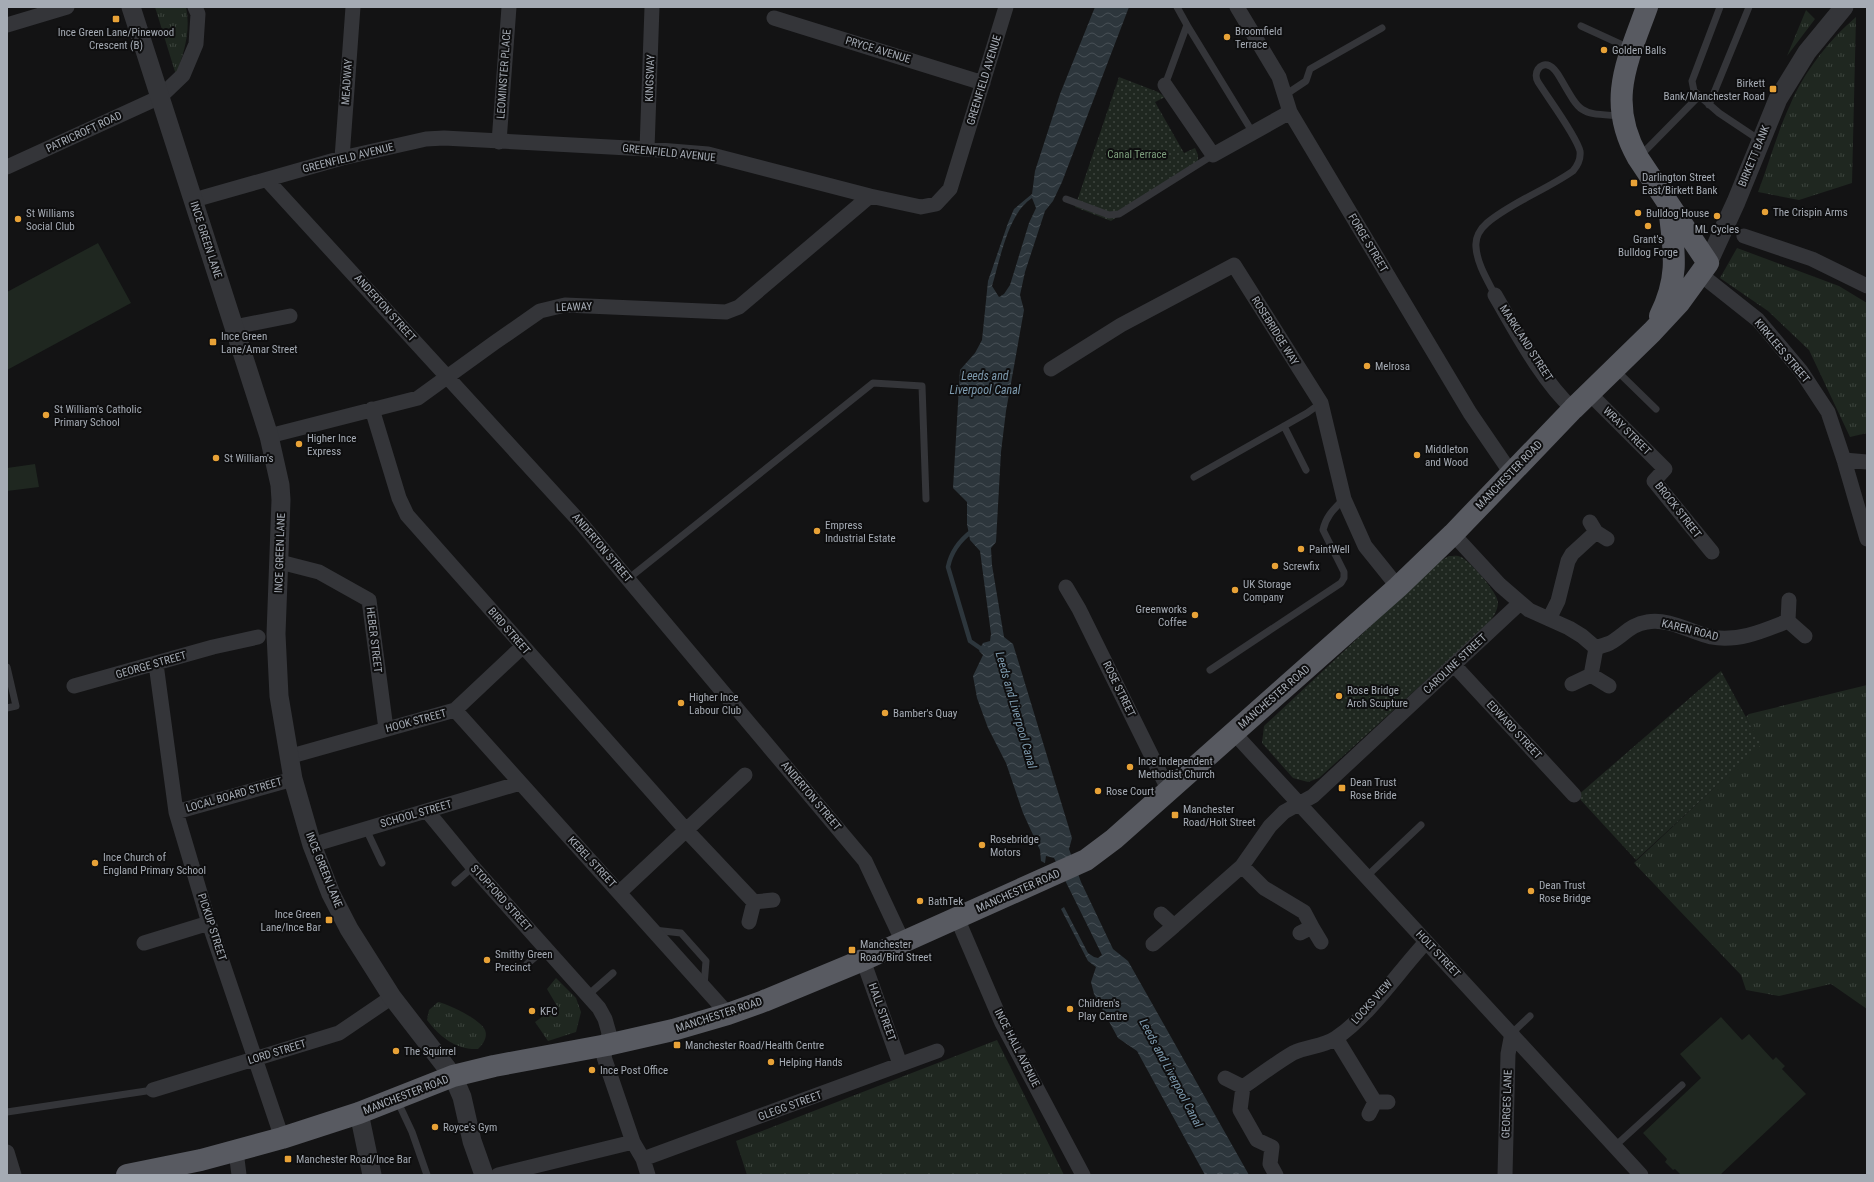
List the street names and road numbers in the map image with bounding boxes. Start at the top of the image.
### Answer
street label: LEOMINSTER PLACE [494,28,514,119]
street label: GREENFIELD AVENUE [964,33,1004,127]
street label: PRYCE AVENUE [844,34,913,66]
street label: KINGSWAY [643,54,657,102]
street label: MEADWAY [339,58,355,105]
street label: PATRICROFT ROAD [44,109,124,155]
street label: BIRKETT BANK [1736,123,1772,189]
street label: GREENFIELD AVENUE [301,140,395,176]
street label: GREENFIELD AVENUE [622,142,717,164]
street label: INCE GREEN LANE [187,200,225,281]
street label: FORGE STREET [1345,211,1391,275]
street label: ANDERTON STREET [351,272,419,344]
street label: ROSEBRIDGE WAY [1249,294,1301,368]
street label: LEAWAY [556,300,593,314]
street label: MARKLAND STREET [1497,303,1556,384]
street label: KIRKLEES STREET [1752,317,1813,386]
street label: WRAY STREET [1600,404,1654,458]
street label: MANCHESTER ROAD [1473,438,1545,512]
street label: BROCK STREET [1652,479,1704,541]
street label: ANDERTON STREET [569,511,635,585]
street label: INCE GREEN LANE [272,512,288,593]
street label: BIRD STREET [485,605,533,657]
street label: HEBER STREET [364,606,385,674]
street label: KAREN ROAD [1660,617,1720,643]
street label: CAROLINE STREET [1421,631,1490,697]
street label: GEORGE STREET [114,649,188,681]
street label: ROSE STREET [1100,659,1138,719]
street label: MANCHESTER ROAD [1236,662,1312,732]
street label: EDWARD STREET [1484,698,1544,762]
street label: HOOK STREET [384,707,448,735]
street label: ANDERTON STREET [778,759,844,833]
street label: LOCAL BOARD STREET [184,775,284,815]
street label: SCHOOL STREET [379,798,454,830]
street label: INCE GREEN LANE [303,830,345,910]
street label: KEBEL STREET [565,834,619,890]
street label: STOPFORD STREET [468,862,534,934]
street label: MANCHESTER ROAD [974,867,1062,915]
street label: PICKUP STREET [195,892,229,963]
street label: HOLT STREET [1413,928,1463,980]
street label: LOCKS VIEW [1349,977,1396,1027]
street label: HALL STREET [866,981,899,1043]
street label: MANCHESTER ROAD [674,995,764,1035]
street label: INCE HALL AVENUE [992,1007,1043,1090]
street label: LORD STREET [246,1037,308,1067]
street label: GEORGES LANE [1499,1069,1515,1138]
street label: MANCHESTER ROAD [362,1073,450,1117]
street label: GLEGG STREET [756,1088,824,1124]

